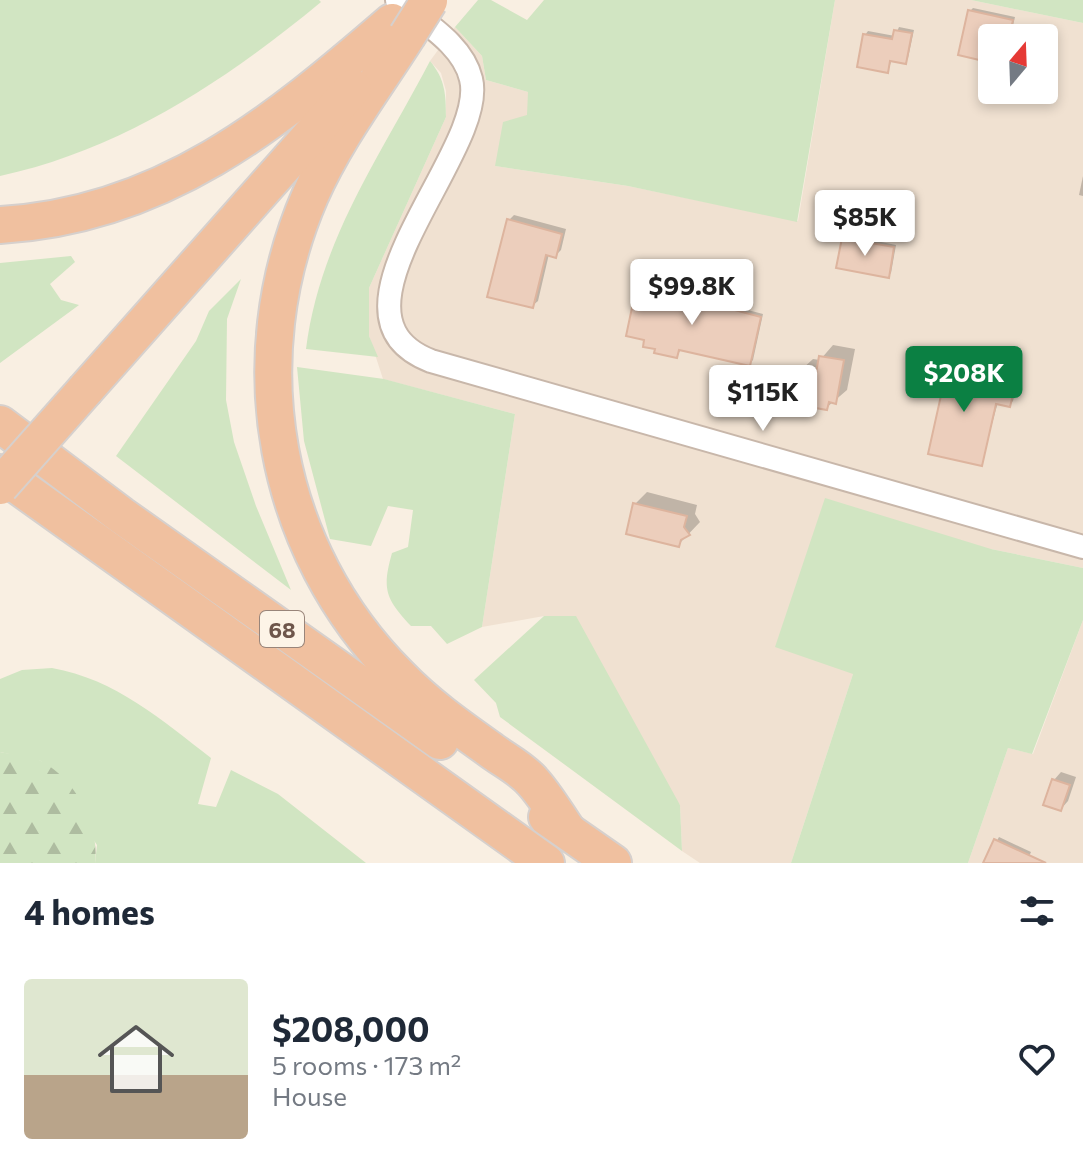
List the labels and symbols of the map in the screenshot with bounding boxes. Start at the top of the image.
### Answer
north arrow [978,24,1058,104]
pin: $85K [818,190,912,258]
pin: $99.8K [627,259,757,327]
pin: $208K [908,346,1020,414]
pin: $115K [707,365,819,433]
road number: 68 [260,611,304,647]

